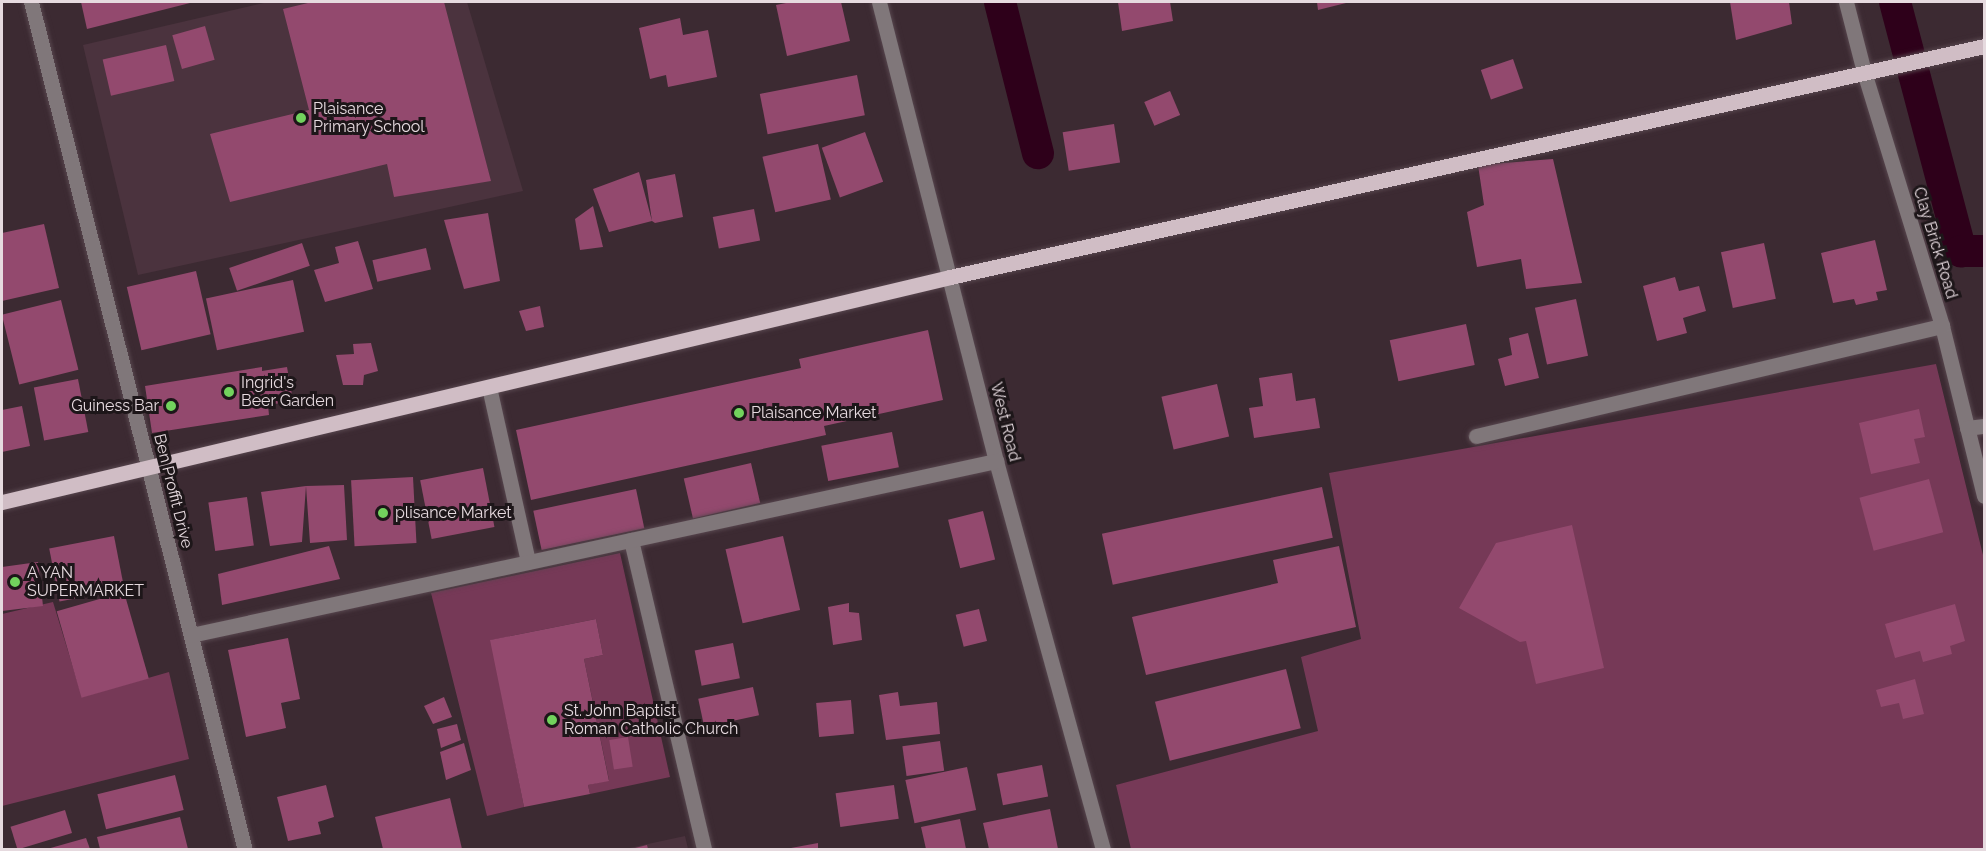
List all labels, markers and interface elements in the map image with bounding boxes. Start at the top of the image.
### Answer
place label: Plaisance Primary School [313,99,425,137]
marker: Plaisance Primary School [294,111,308,125]
street label: Clay Brick Road [1909,185,1961,301]
place label: Ingrid's Beer Garden [241,373,334,411]
street label: West Road [986,381,1024,463]
marker: Ingrid's Beer Garden [222,385,236,399]
place label: Guiness Bar [71,396,159,416]
marker: Guiness Bar [164,399,178,413]
place label: Plaisance Market [751,403,876,423]
marker: Plaisance Market [732,406,746,420]
street label: Ben Proffit Drive [149,432,197,550]
place label: plisance Market [395,503,512,523]
marker: plisance Market [376,506,390,520]
place label: A YAN SUPERMARKET [27,563,144,601]
marker: A YAN SUPERMARKET [8,575,22,589]
place label: St. John Baptist Roman Catholic Church [564,701,738,739]
marker: St. John Baptist Roman Catholic Church [545,713,559,727]

